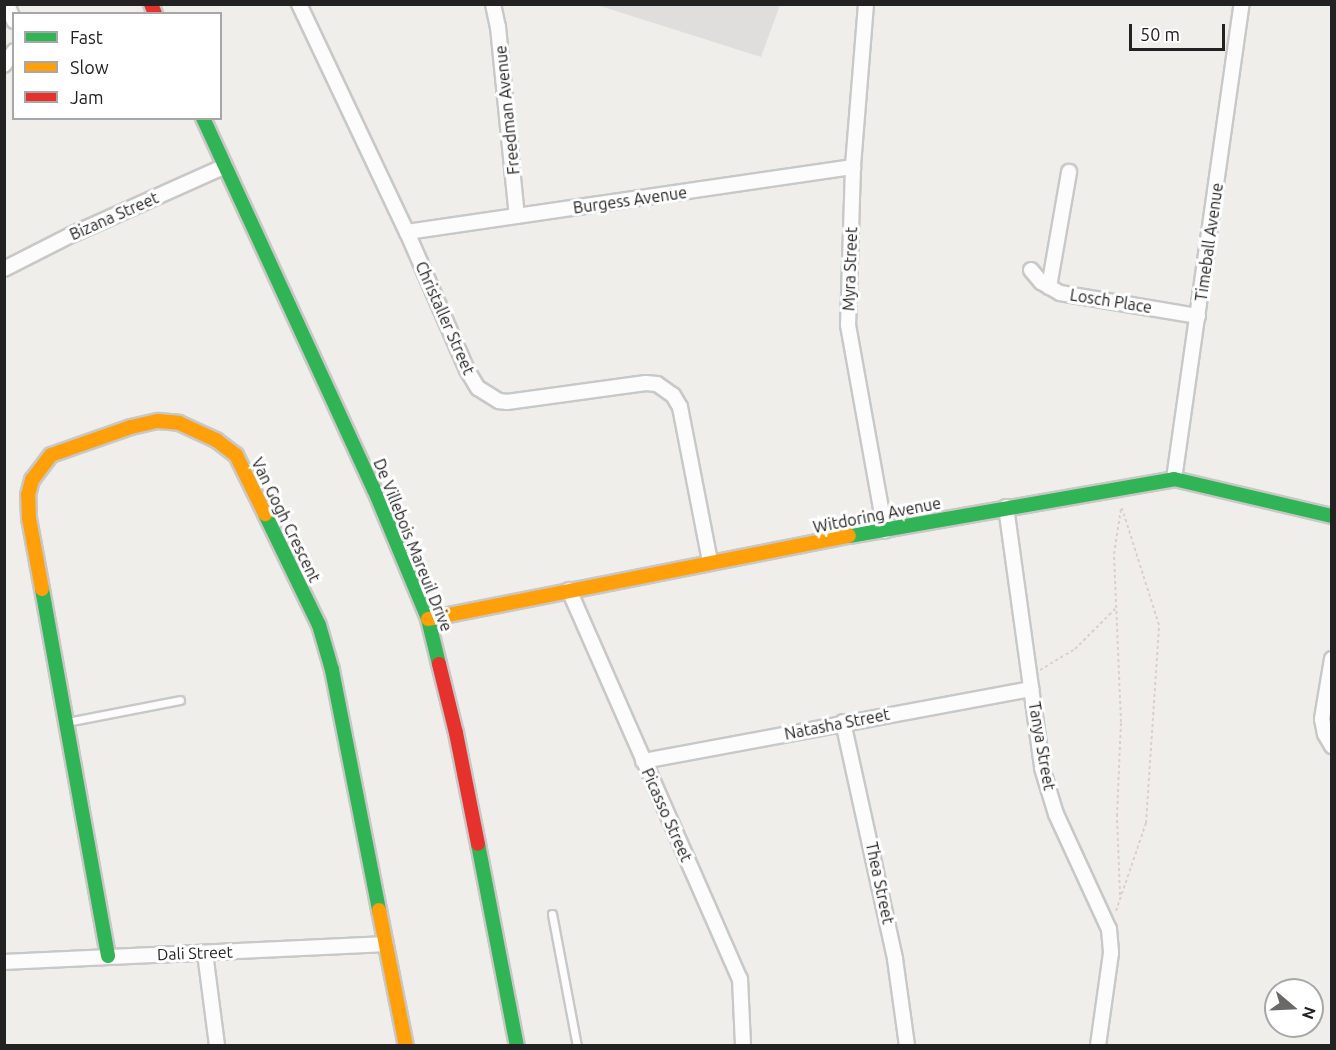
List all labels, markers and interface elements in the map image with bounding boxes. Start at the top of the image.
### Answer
legend [12,12,222,120]
scale bar [1132,12,1228,50]
text: 50 m [1140,24,1180,44]
text: Fast [70,27,103,47]
street label: Freedman Avenue [491,44,523,176]
text: Slow [70,57,109,77]
text: Jam [70,87,104,107]
street label: Timeball Avenue [1191,182,1227,302]
street label: Burgess Avenue [572,183,688,217]
street label: Bizana Street [67,188,161,244]
street label: Myra Street [839,227,861,311]
street label: Christaller Street [411,258,479,378]
street label: Losch Place [1069,285,1153,317]
street label: Van Gogh Crescent [248,455,324,585]
street label: De Villebois Mareuil Drive [370,456,456,634]
street label: Witdoring Avenue [811,493,943,537]
street label: Tanya Street [1025,700,1059,792]
street label: Natasha Street [783,704,891,744]
street label: Picasso Street [638,765,696,865]
street label: Thea Street [862,840,898,926]
street label: Dali Street [157,942,233,964]
north arrow [1264,978,1324,1038]
text: N [1299,1005,1320,1022]

